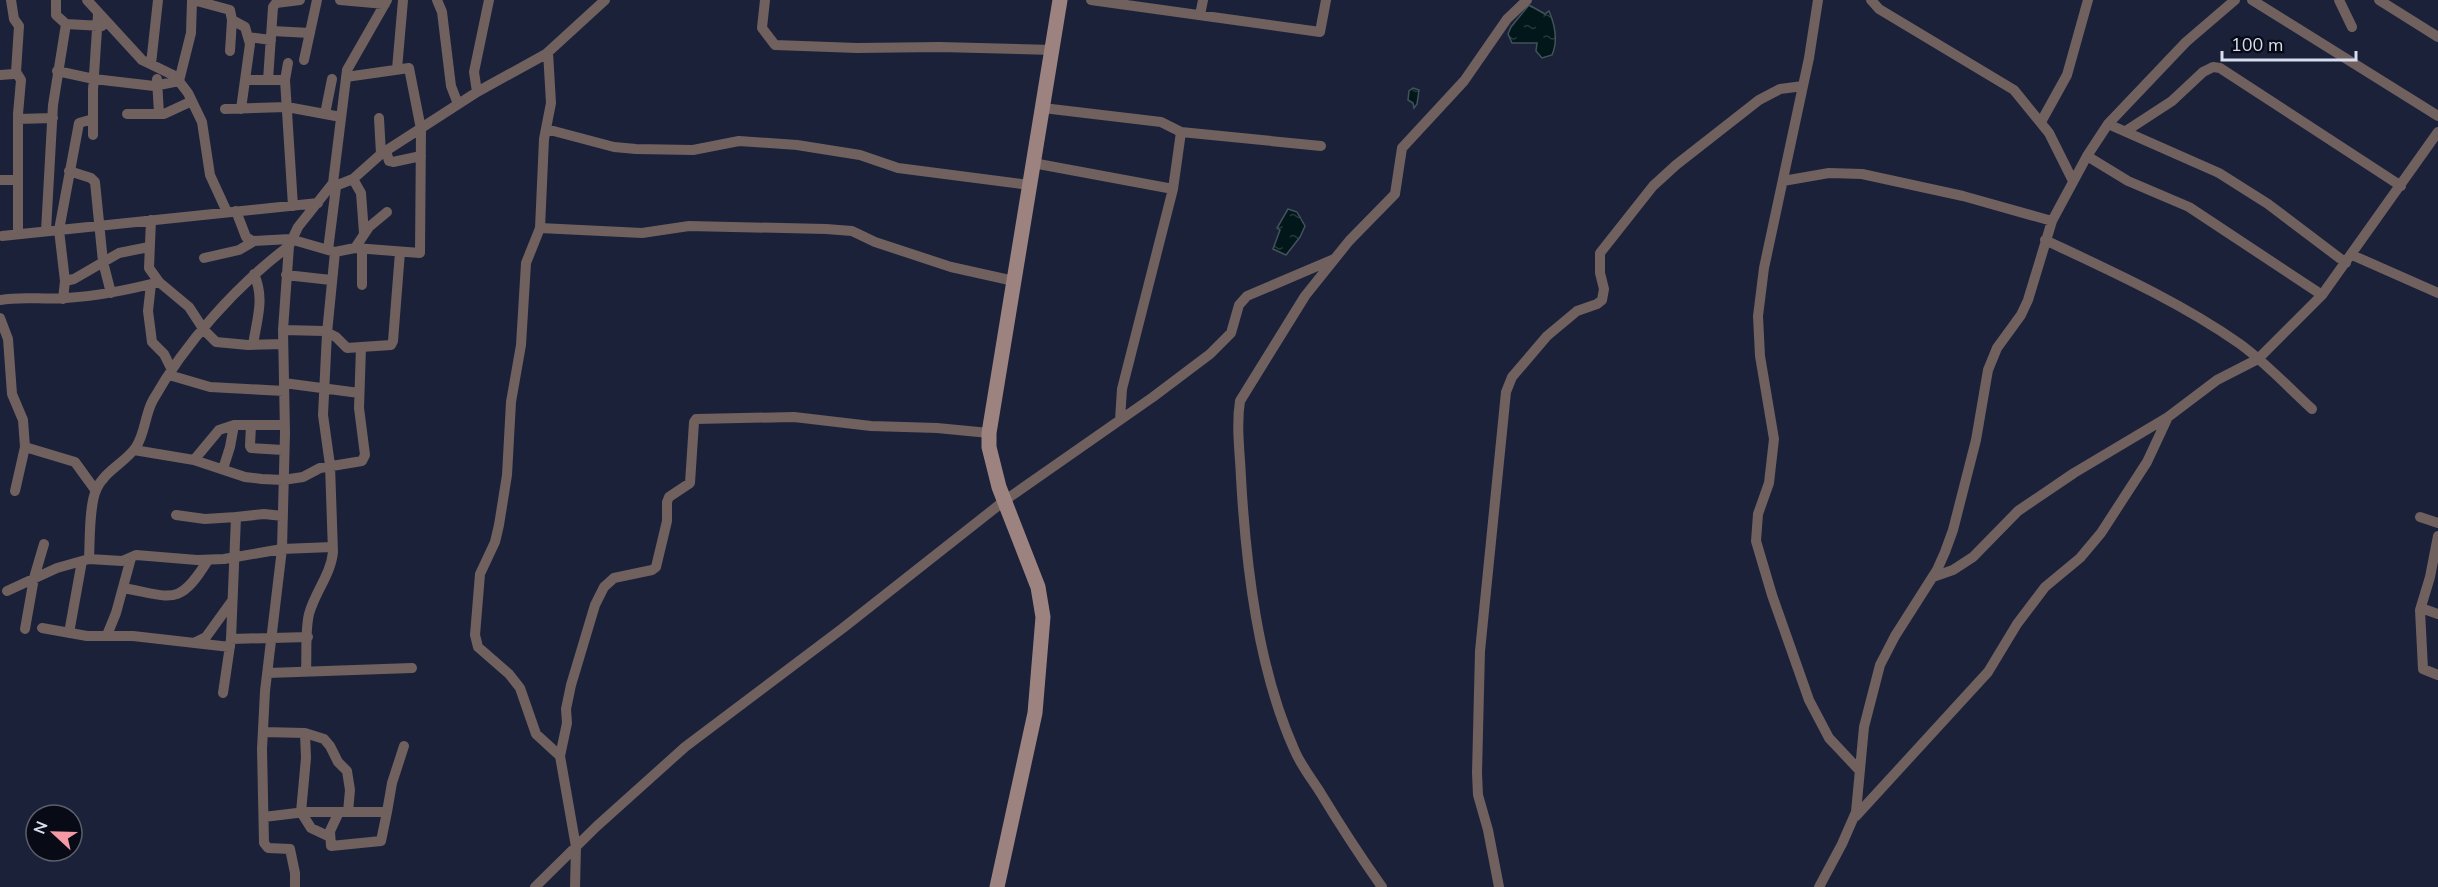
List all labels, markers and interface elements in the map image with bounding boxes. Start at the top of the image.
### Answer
scale bar [2222,24,2356,62]
text: 100 m [2231,33,2283,57]
north arrow [24,803,84,863]
text: N [29,818,53,837]

